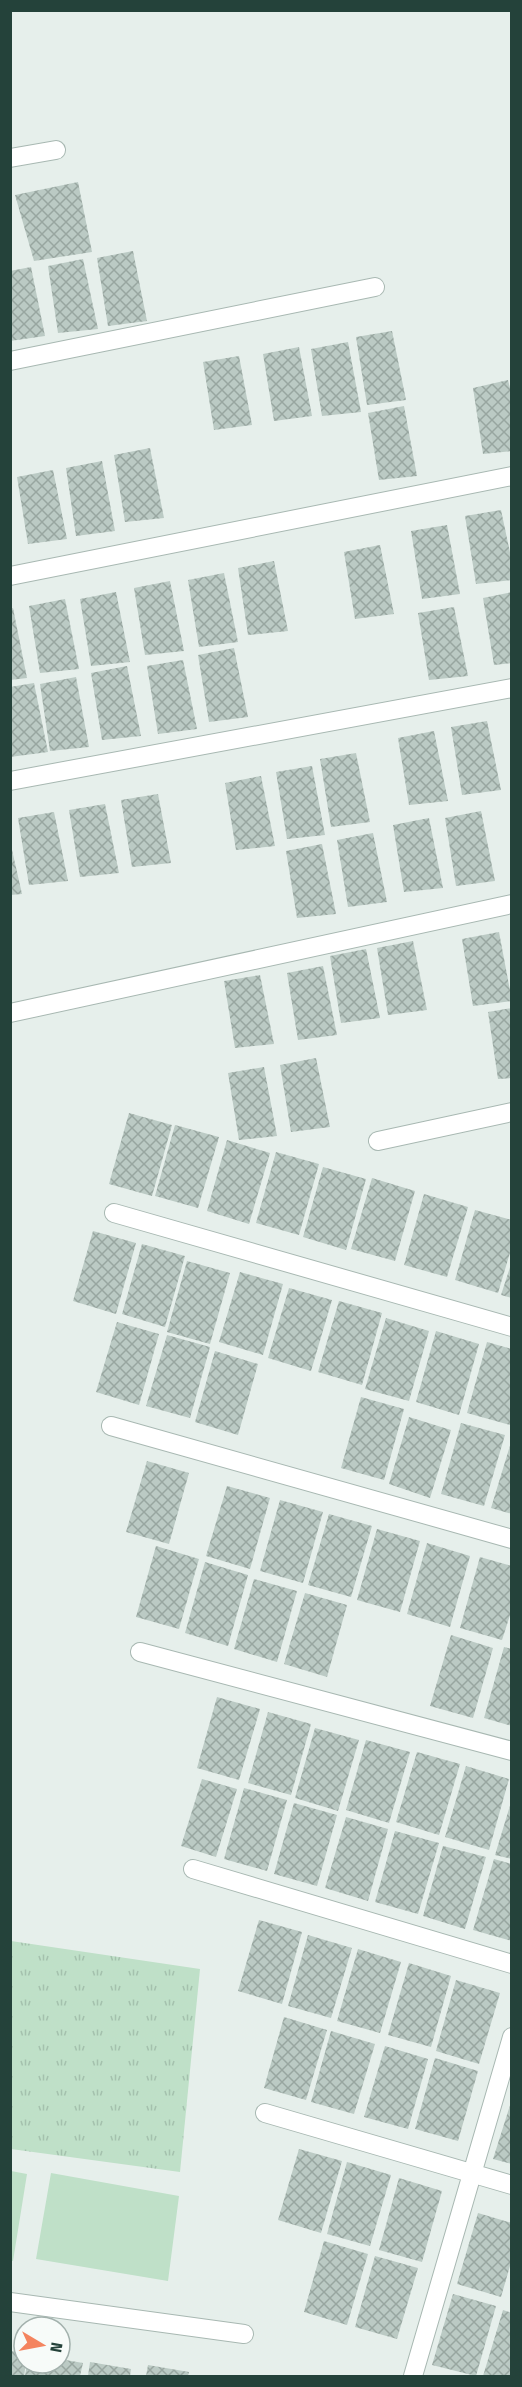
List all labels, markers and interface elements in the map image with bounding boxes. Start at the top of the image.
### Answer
north arrow [12,2315,72,2375]
text: N [46,2341,66,2354]

